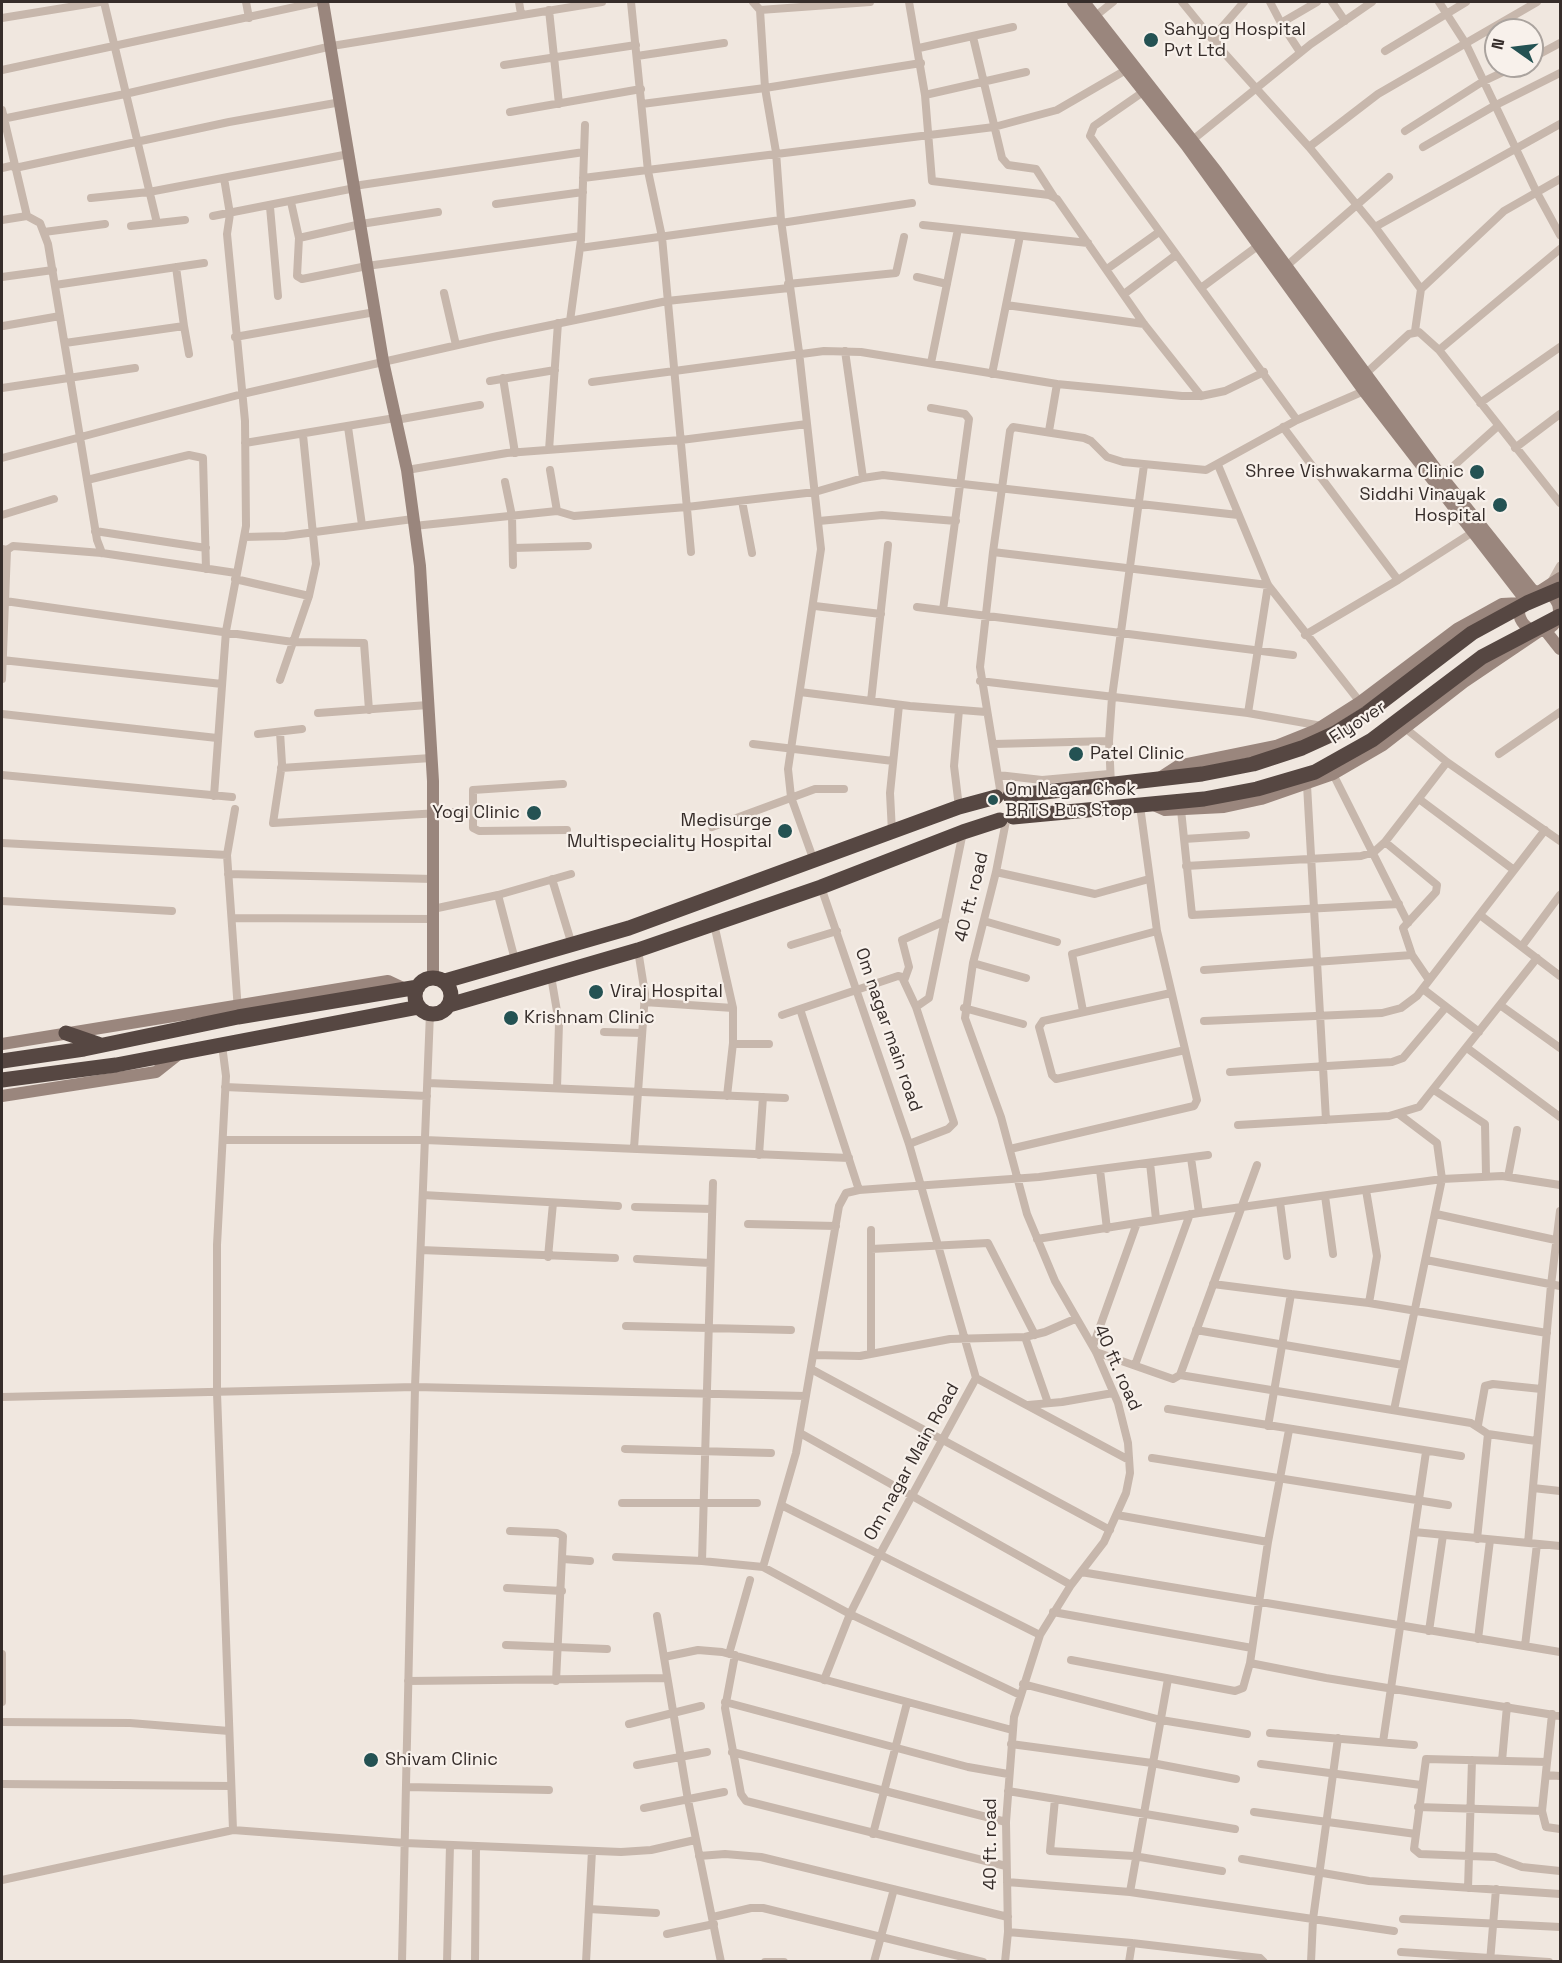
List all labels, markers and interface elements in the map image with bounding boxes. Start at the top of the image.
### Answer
north arrow [1484,18,1544,78]
place label: Sahyog Hospital Pvt Ltd [1164,19,1306,62]
marker: Sahyog Hospital Pvt Ltd [1142,31,1160,49]
text: N [1487,36,1509,52]
place label: Shree Vishwakarma Clinic [1245,461,1464,483]
marker: Shree Vishwakarma Clinic [1468,463,1486,481]
place label: Siddhi Vinayak Hospital [1360,484,1486,526]
marker: Siddhi Vinayak Hospital [1491,496,1509,514]
street label: Flyover [1326,697,1390,749]
place label: Patel Clinic [1090,743,1185,765]
marker: Patel Clinic [1067,745,1085,763]
place label: Om Nagar Chok BRTS Bus Stop [1005,779,1136,822]
marker: Om Nagar Chok BRTS Bus Stop [986,793,1000,807]
place label: Yogi Clinic [432,802,520,824]
marker: Yogi Clinic [525,804,543,822]
place label: Medisurge Multispeciality Hospital [567,810,772,852]
marker: Medisurge Multispeciality Hospital [776,822,794,840]
street label: 40 ft. road [950,850,994,944]
street label: Om nagar main road [850,945,926,1115]
place label: Viraj Hospital [610,981,723,1003]
marker: Viraj Hospital [587,983,605,1001]
place label: Krishnam Clinic [524,1007,655,1029]
marker: Krishnam Clinic [502,1009,520,1027]
street label: 40 ft. road [1088,1322,1146,1414]
street label: Om nagar Main Road [860,1379,964,1545]
place label: Shivam Clinic [385,1749,498,1771]
marker: Shivam Clinic [362,1751,380,1769]
street label: 40 ft. road [980,1798,1002,1890]

